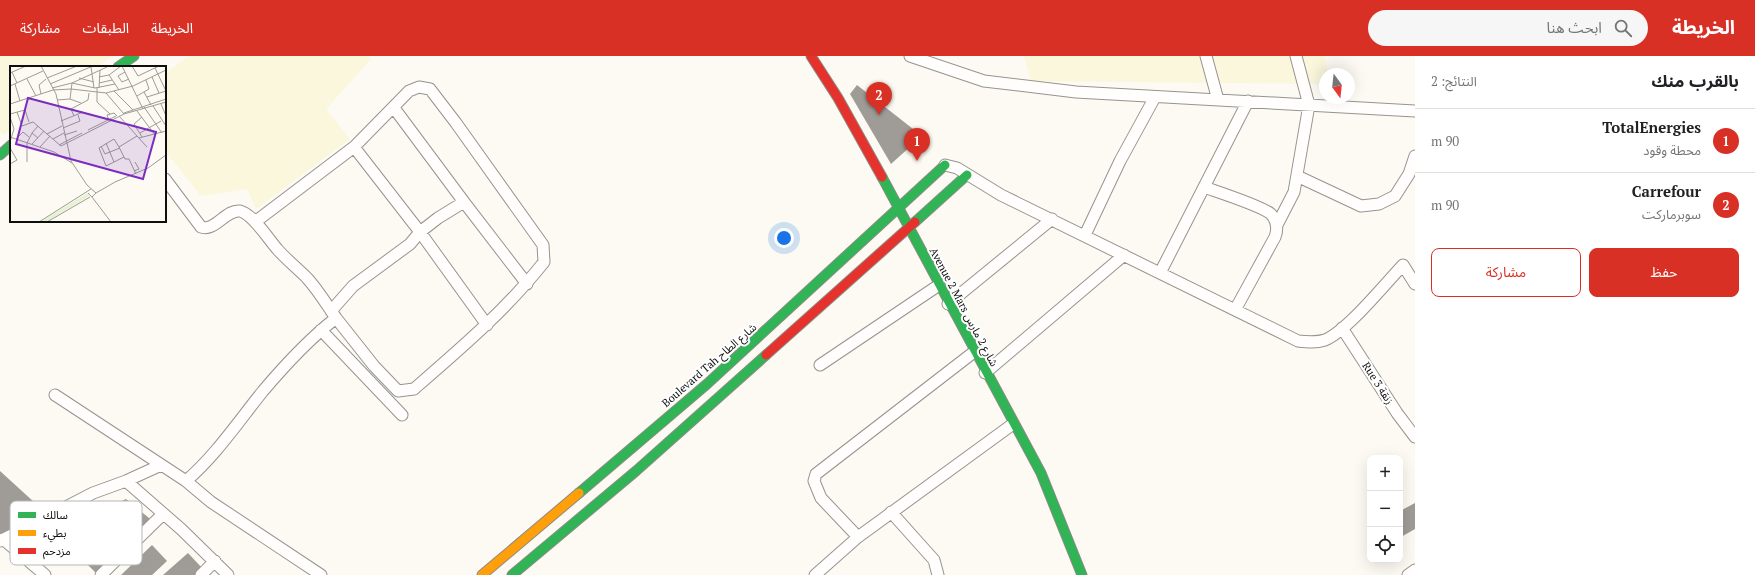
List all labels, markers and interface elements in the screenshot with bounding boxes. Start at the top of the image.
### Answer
search box [1368,10,1648,46]
text: الخريطة [1672,14,1735,39]
text: ابحث هنا [1547,17,1602,37]
icon: search [1612,17,1634,39]
text: مشاركة [20,18,60,37]
text: الطبقات [82,18,129,37]
text: الخريطة [151,18,193,37]
inset map [10,66,166,222]
north arrow [1319,68,1355,104]
text: بالقرب منك [1652,69,1739,92]
text: النتائج: 2 [1431,72,1477,90]
pin: 2 [866,82,892,115]
text: TotalEnergies [1602,117,1701,137]
pin: 1 [904,128,930,161]
text: 90 m [1431,132,1459,150]
text: 1 [1722,132,1730,150]
text: محطة وقود [1643,141,1701,159]
text: Carrefour [1632,181,1701,201]
text: 90 m [1431,196,1459,214]
text: 2 [1722,196,1730,214]
text: سوبرماركت [1642,205,1701,223]
your location [774,228,794,248]
street label: Avenue 2 Mars شارع 2 مارس [926,245,1001,370]
button: مشاركة [1431,248,1581,297]
button: حفظ [1589,248,1739,297]
street label: Boulevard Tah شارع الطاح [659,320,760,411]
street label: Rue 3 زنقة [1359,359,1397,407]
map controls [1367,455,1403,563]
button: + [1367,455,1403,491]
button: − [1367,491,1403,527]
legend [10,501,142,565]
text: سالك [43,508,68,522]
text: بطيء [43,526,66,543]
button: locate [1367,527,1403,563]
text: مزدحم [43,544,71,560]

